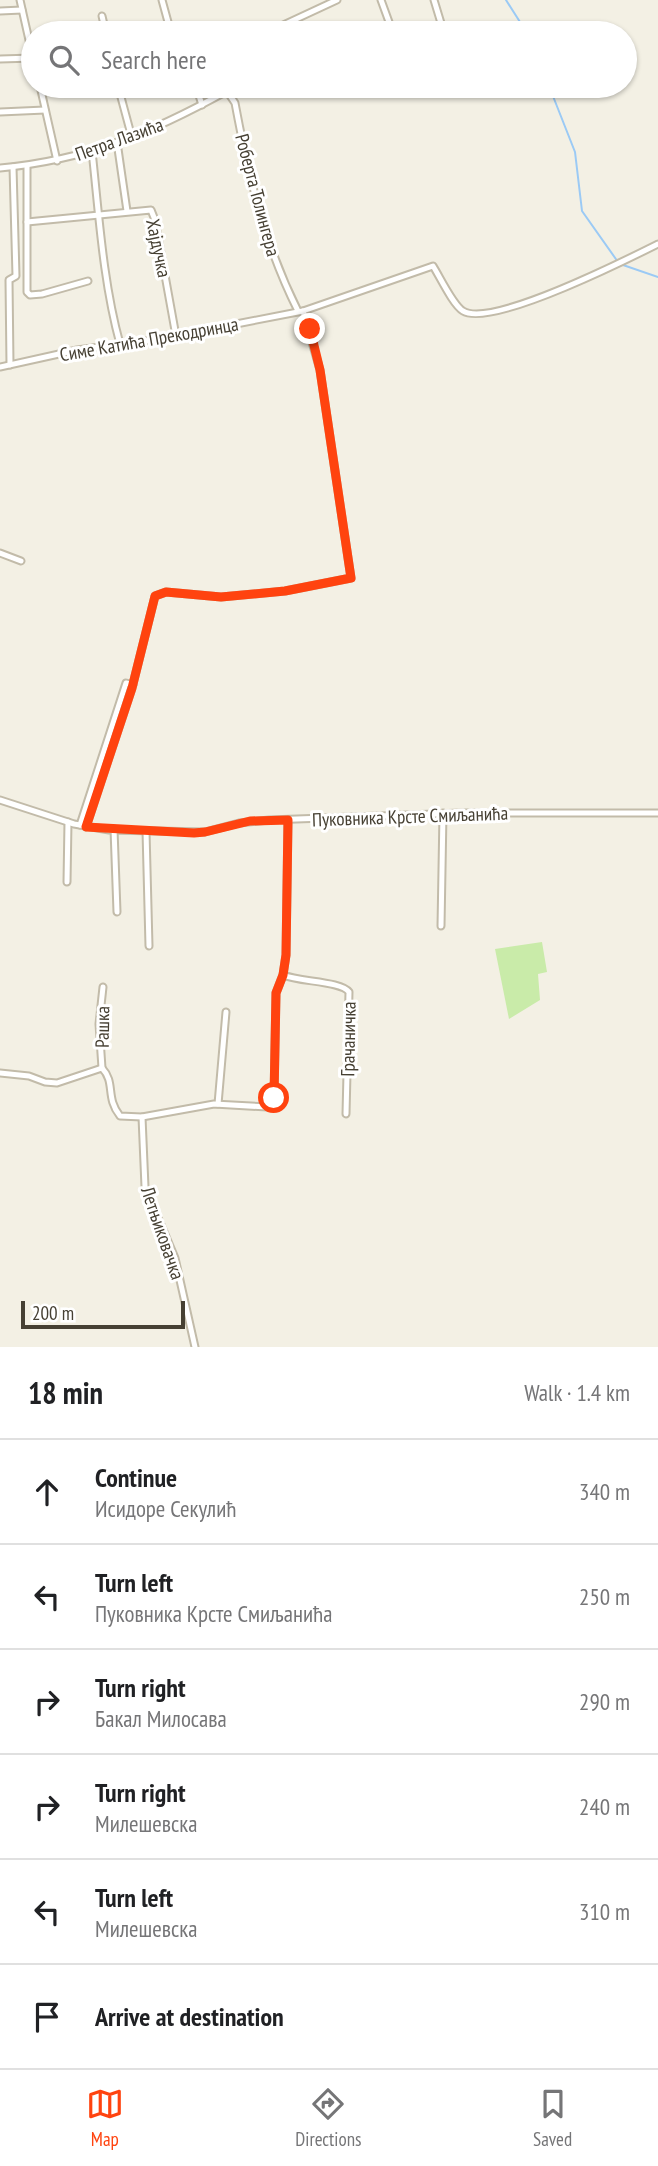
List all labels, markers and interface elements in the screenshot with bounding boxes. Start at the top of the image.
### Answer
search box [21,21,637,98]
icon: search [45,41,83,79]
text: Search here [101,43,207,76]
street label: Петра Лазића [72,112,166,166]
street label: Роберта Толингера [230,131,286,259]
street label: Хајдучка [141,217,177,279]
street label: Симе Катића Прекодринца [58,311,240,367]
route end [294,313,325,344]
street label: Пуковника Крсте Смиљанића [312,801,508,831]
street label: Грачаничка [335,1001,361,1077]
street label: Рашка [90,1006,114,1048]
route start [258,1082,289,1113]
street label: Летњиковачка [136,1182,190,1283]
scale bar [21,1298,186,1330]
text: 200 m [32,1301,74,1325]
text: 18 min [28,1373,103,1412]
text: Walk · 1.4 km [524,1378,630,1407]
text: Continue [95,1461,177,1494]
icon: ahead [28,1473,66,1511]
text: 340 m [579,1477,630,1506]
text: Исидоре Секулић [95,1494,237,1523]
text: Turn left [95,1566,173,1599]
icon: left [28,1578,66,1616]
text: 250 m [579,1582,630,1611]
text: Пуковника Крсте Смиљанића [95,1599,332,1628]
text: Turn right [95,1671,186,1704]
icon: right [28,1683,66,1721]
text: 290 m [579,1687,630,1716]
text: Бакал Милосава [95,1704,227,1733]
text: Turn right [95,1776,186,1809]
icon: right [28,1788,66,1826]
text: 240 m [579,1792,630,1821]
text: Милешевска [95,1809,197,1838]
text: Turn left [95,1881,173,1914]
icon: left [28,1893,66,1931]
text: 310 m [579,1897,630,1926]
text: Милешевска [95,1914,197,1943]
icon: arrive [28,1998,66,2036]
text: Arrive at destination [95,2000,284,2033]
tab: Map [86,2085,124,2151]
tab: Directions [295,2085,361,2151]
tab: Saved [533,2085,572,2151]

